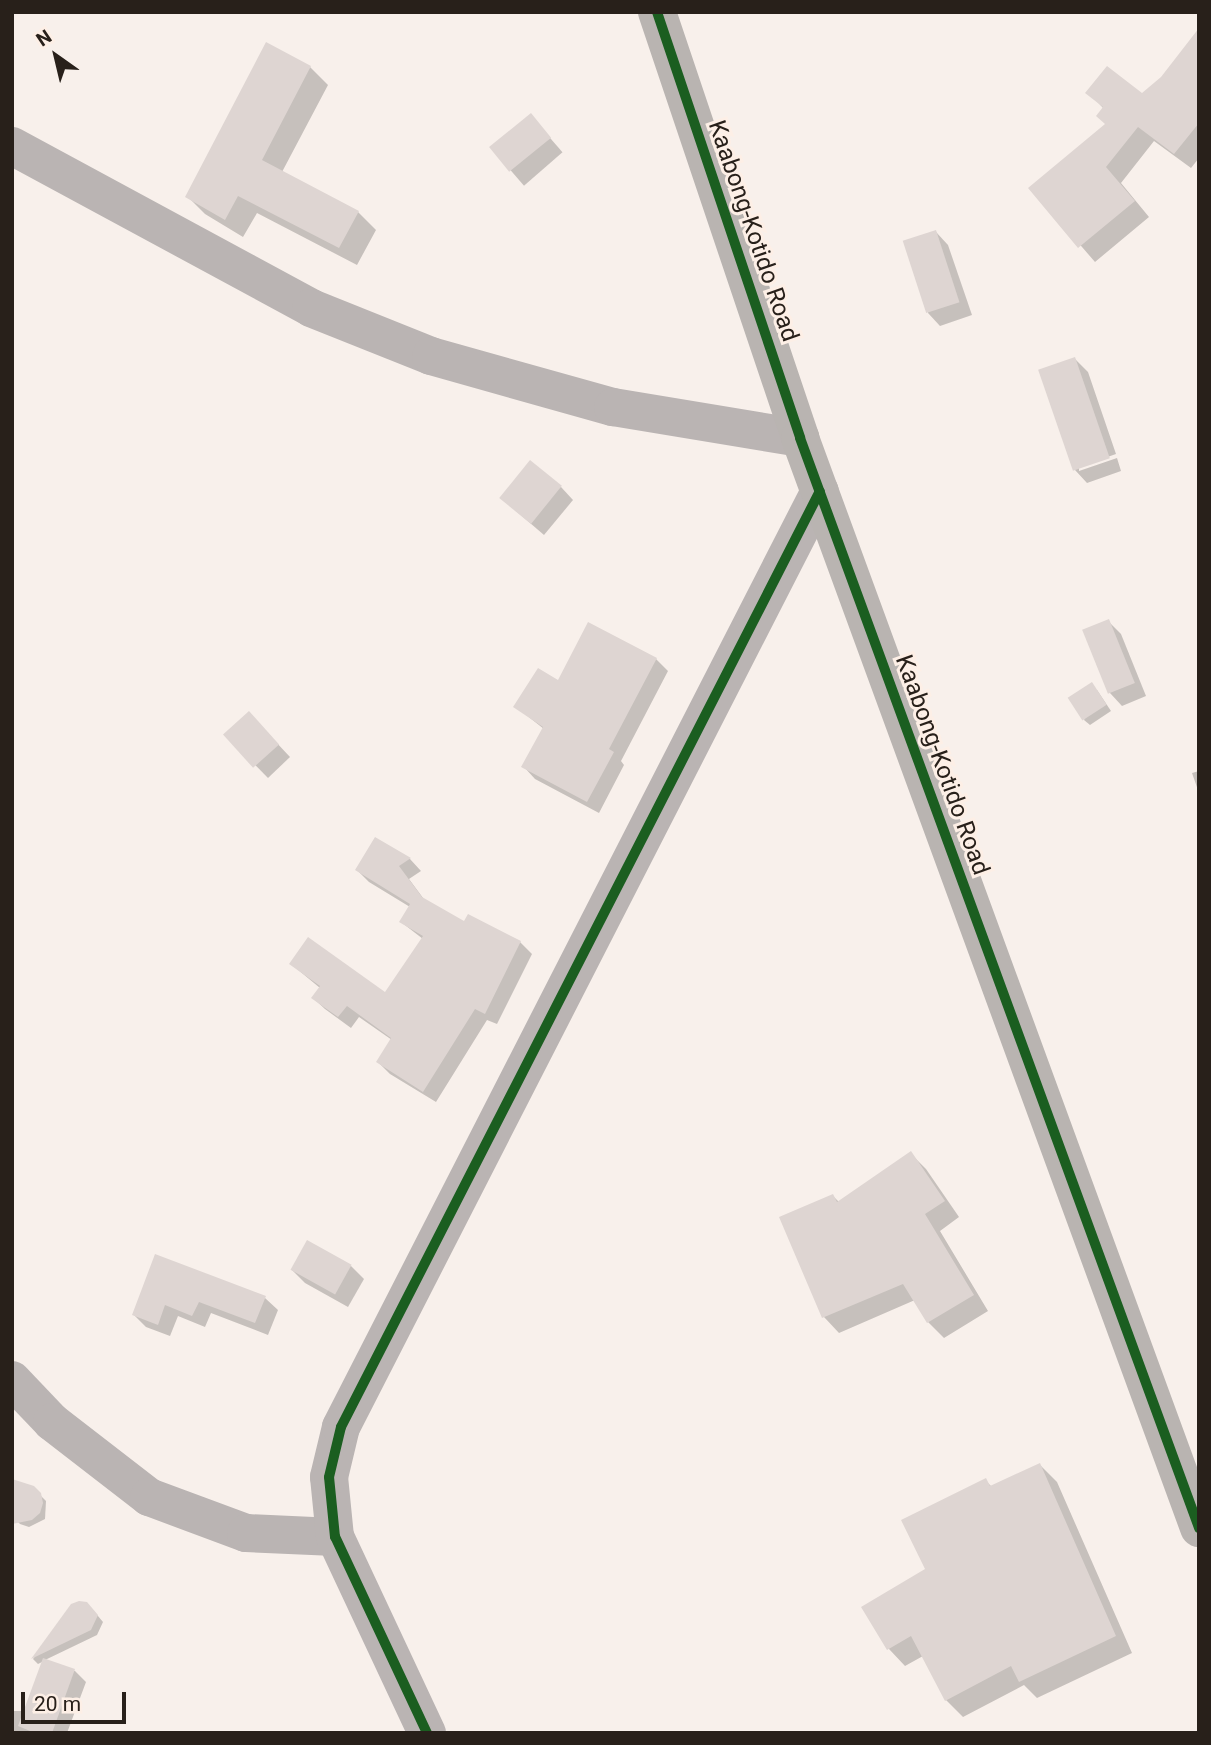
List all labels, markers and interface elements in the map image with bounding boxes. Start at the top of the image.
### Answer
north arrow [21,21,91,91]
text: N [32,25,56,51]
street label: Kaabong-Kotido Road [702,117,804,345]
street label: Kaabong-Kotido Road [889,651,995,879]
scale bar [24,1678,130,1722]
text: 20 m [34,1692,81,1716]

